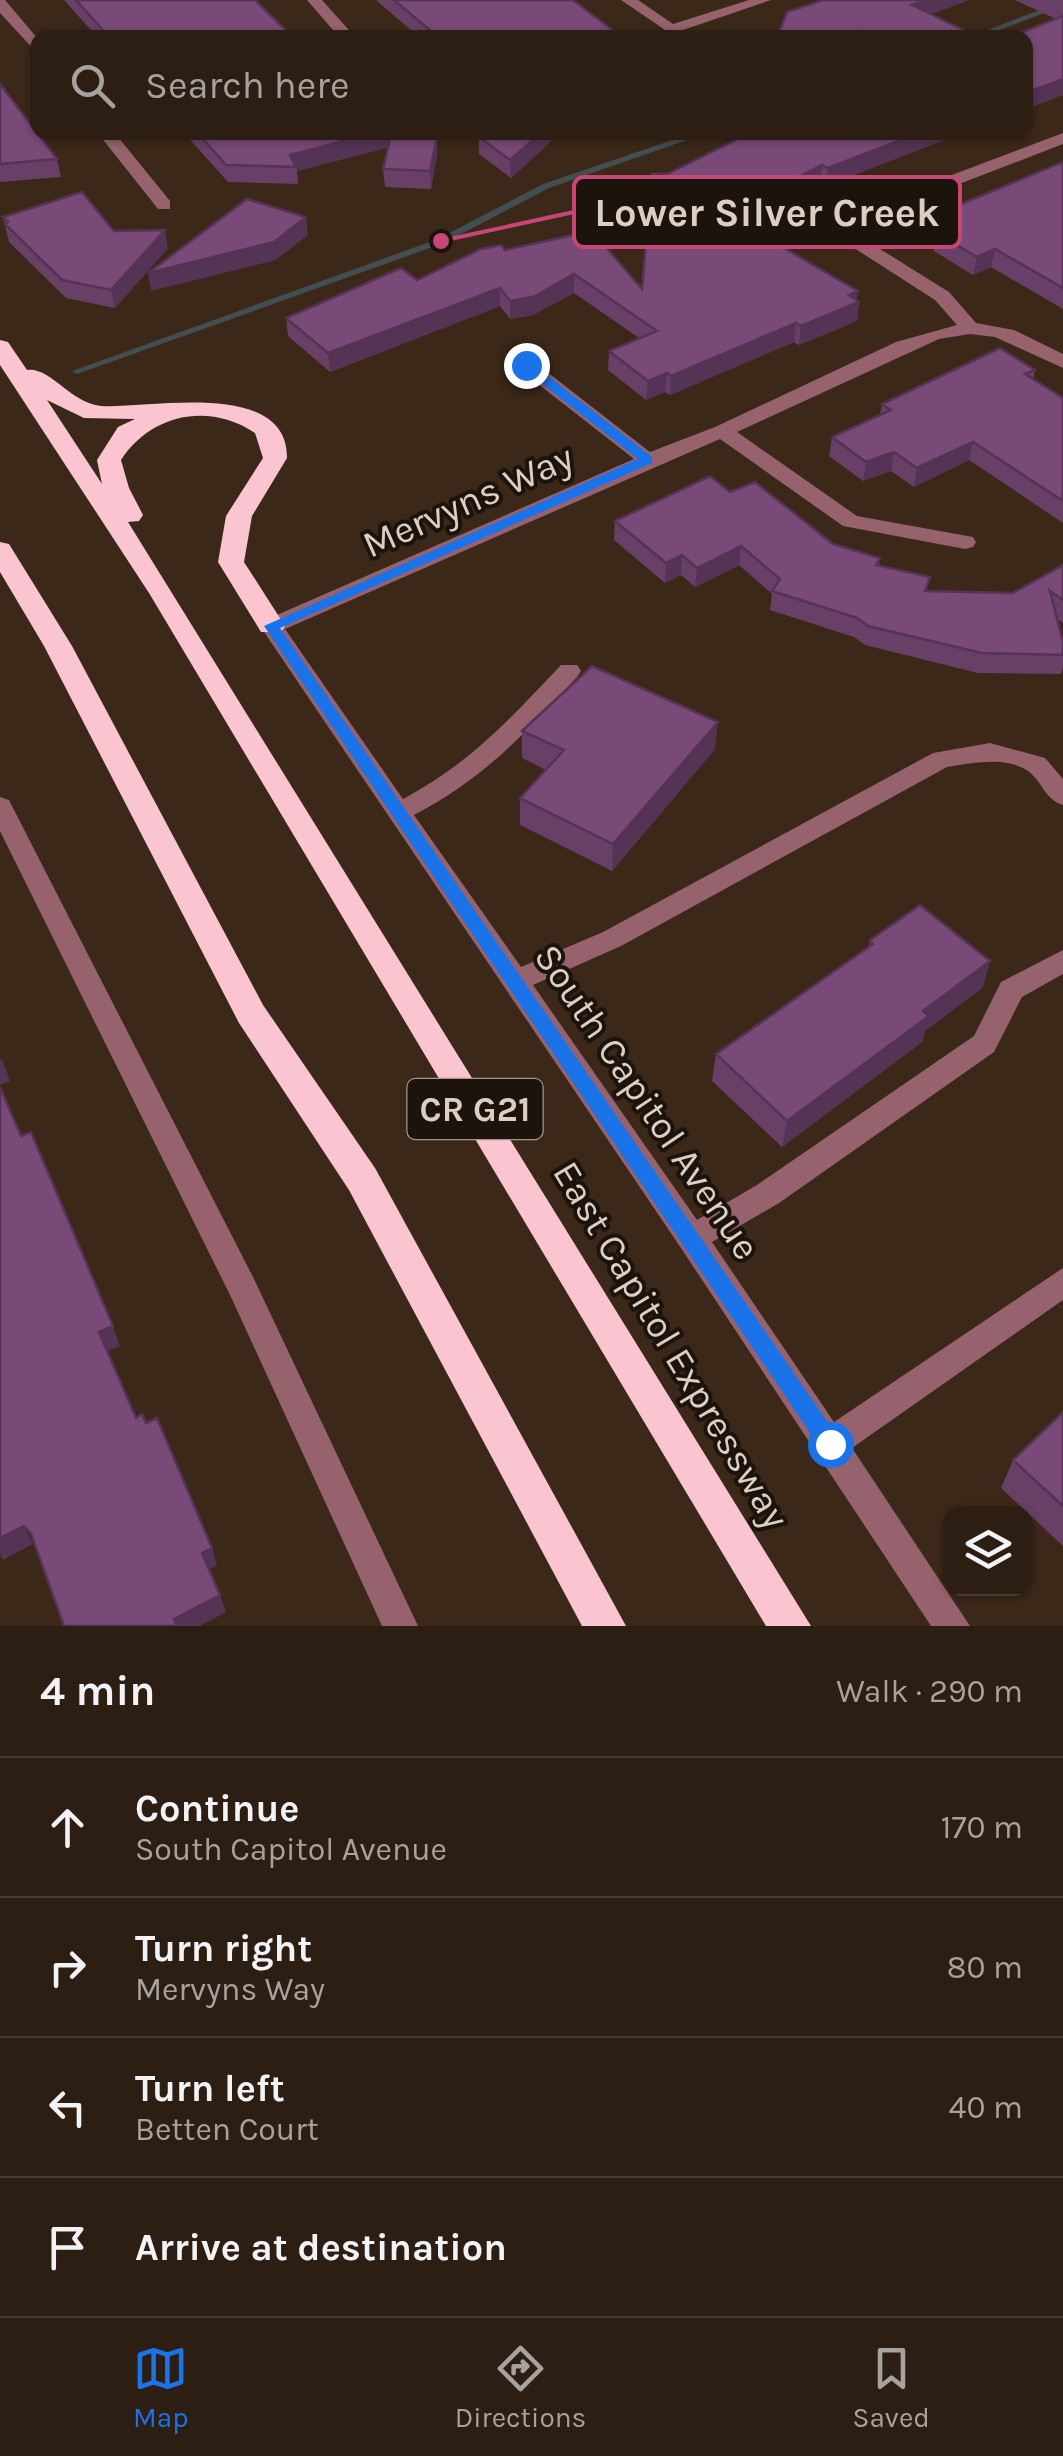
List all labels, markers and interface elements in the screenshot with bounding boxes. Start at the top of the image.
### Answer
search box [30,30,1033,140]
icon: search [65,58,120,113]
text: Search here [145,63,349,108]
callout: Lower Silver Creek [574,177,960,247]
text: Lower Silver Creek [594,189,940,236]
route end [504,343,550,389]
street label: Mervyns Way [356,434,580,567]
street label: South Capitol Avenue [525,936,769,1268]
road number: CR G21 [408,1079,542,1139]
street label: East Capitol Expressway [543,1153,799,1537]
route start [808,1422,854,1468]
map controls [943,1506,1033,1596]
button: layers [943,1506,1033,1596]
text: 4 min [40,1666,155,1716]
text: Walk · 290 m [836,1673,1023,1710]
text: Continue [135,1786,299,1831]
icon: ahead [40,1800,95,1855]
text: 170 m [941,1809,1023,1846]
text: South Capitol Avenue [135,1831,447,1868]
text: Turn right [135,1926,312,1971]
icon: right [40,1940,95,1995]
text: 80 m [947,1949,1023,1986]
text: Mervyns Way [135,1971,325,2008]
text: Turn left [135,2066,285,2111]
icon: left [40,2080,95,2135]
text: 40 m [949,2089,1023,2126]
text: Betten Court [135,2111,319,2148]
icon: arrive [40,2220,95,2275]
text: Arrive at destination [135,2225,507,2270]
tab: Map [133,2341,189,2434]
tab: Directions [455,2341,586,2434]
tab: Saved [852,2341,930,2434]

